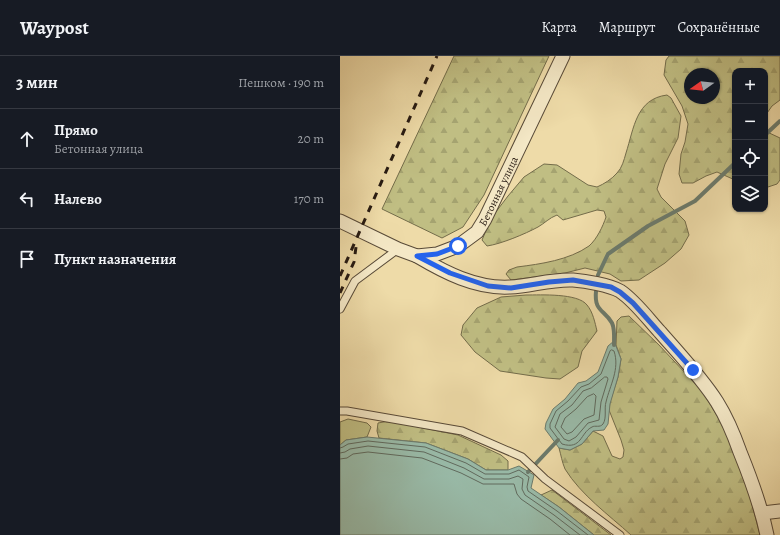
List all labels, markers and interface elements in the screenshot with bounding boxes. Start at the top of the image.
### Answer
text: Waypost [20,15,89,41]
text: Карта [542,18,577,37]
text: Маршрут [599,18,655,37]
text: Сохранённые [677,18,760,37]
north arrow [684,68,720,104]
map controls [732,68,768,212]
button: + [732,68,768,104]
text: 3 мин [16,71,58,94]
text: Пешком · 190 m [238,74,324,91]
button: − [732,104,768,140]
text: Прямо [54,120,98,140]
icon: ahead [16,128,38,150]
text: 20 m [298,130,324,147]
text: Бетонная улица [54,140,143,157]
button: locate [732,140,768,176]
street label: Бетонная улица [475,153,522,229]
button: layers [732,176,768,212]
icon: left [16,188,38,210]
text: Налево [54,189,102,209]
text: 170 m [294,190,324,207]
route start [449,237,467,255]
icon: arrive [16,248,38,270]
text: Пункт назначения [54,249,176,269]
route end [684,361,702,379]

